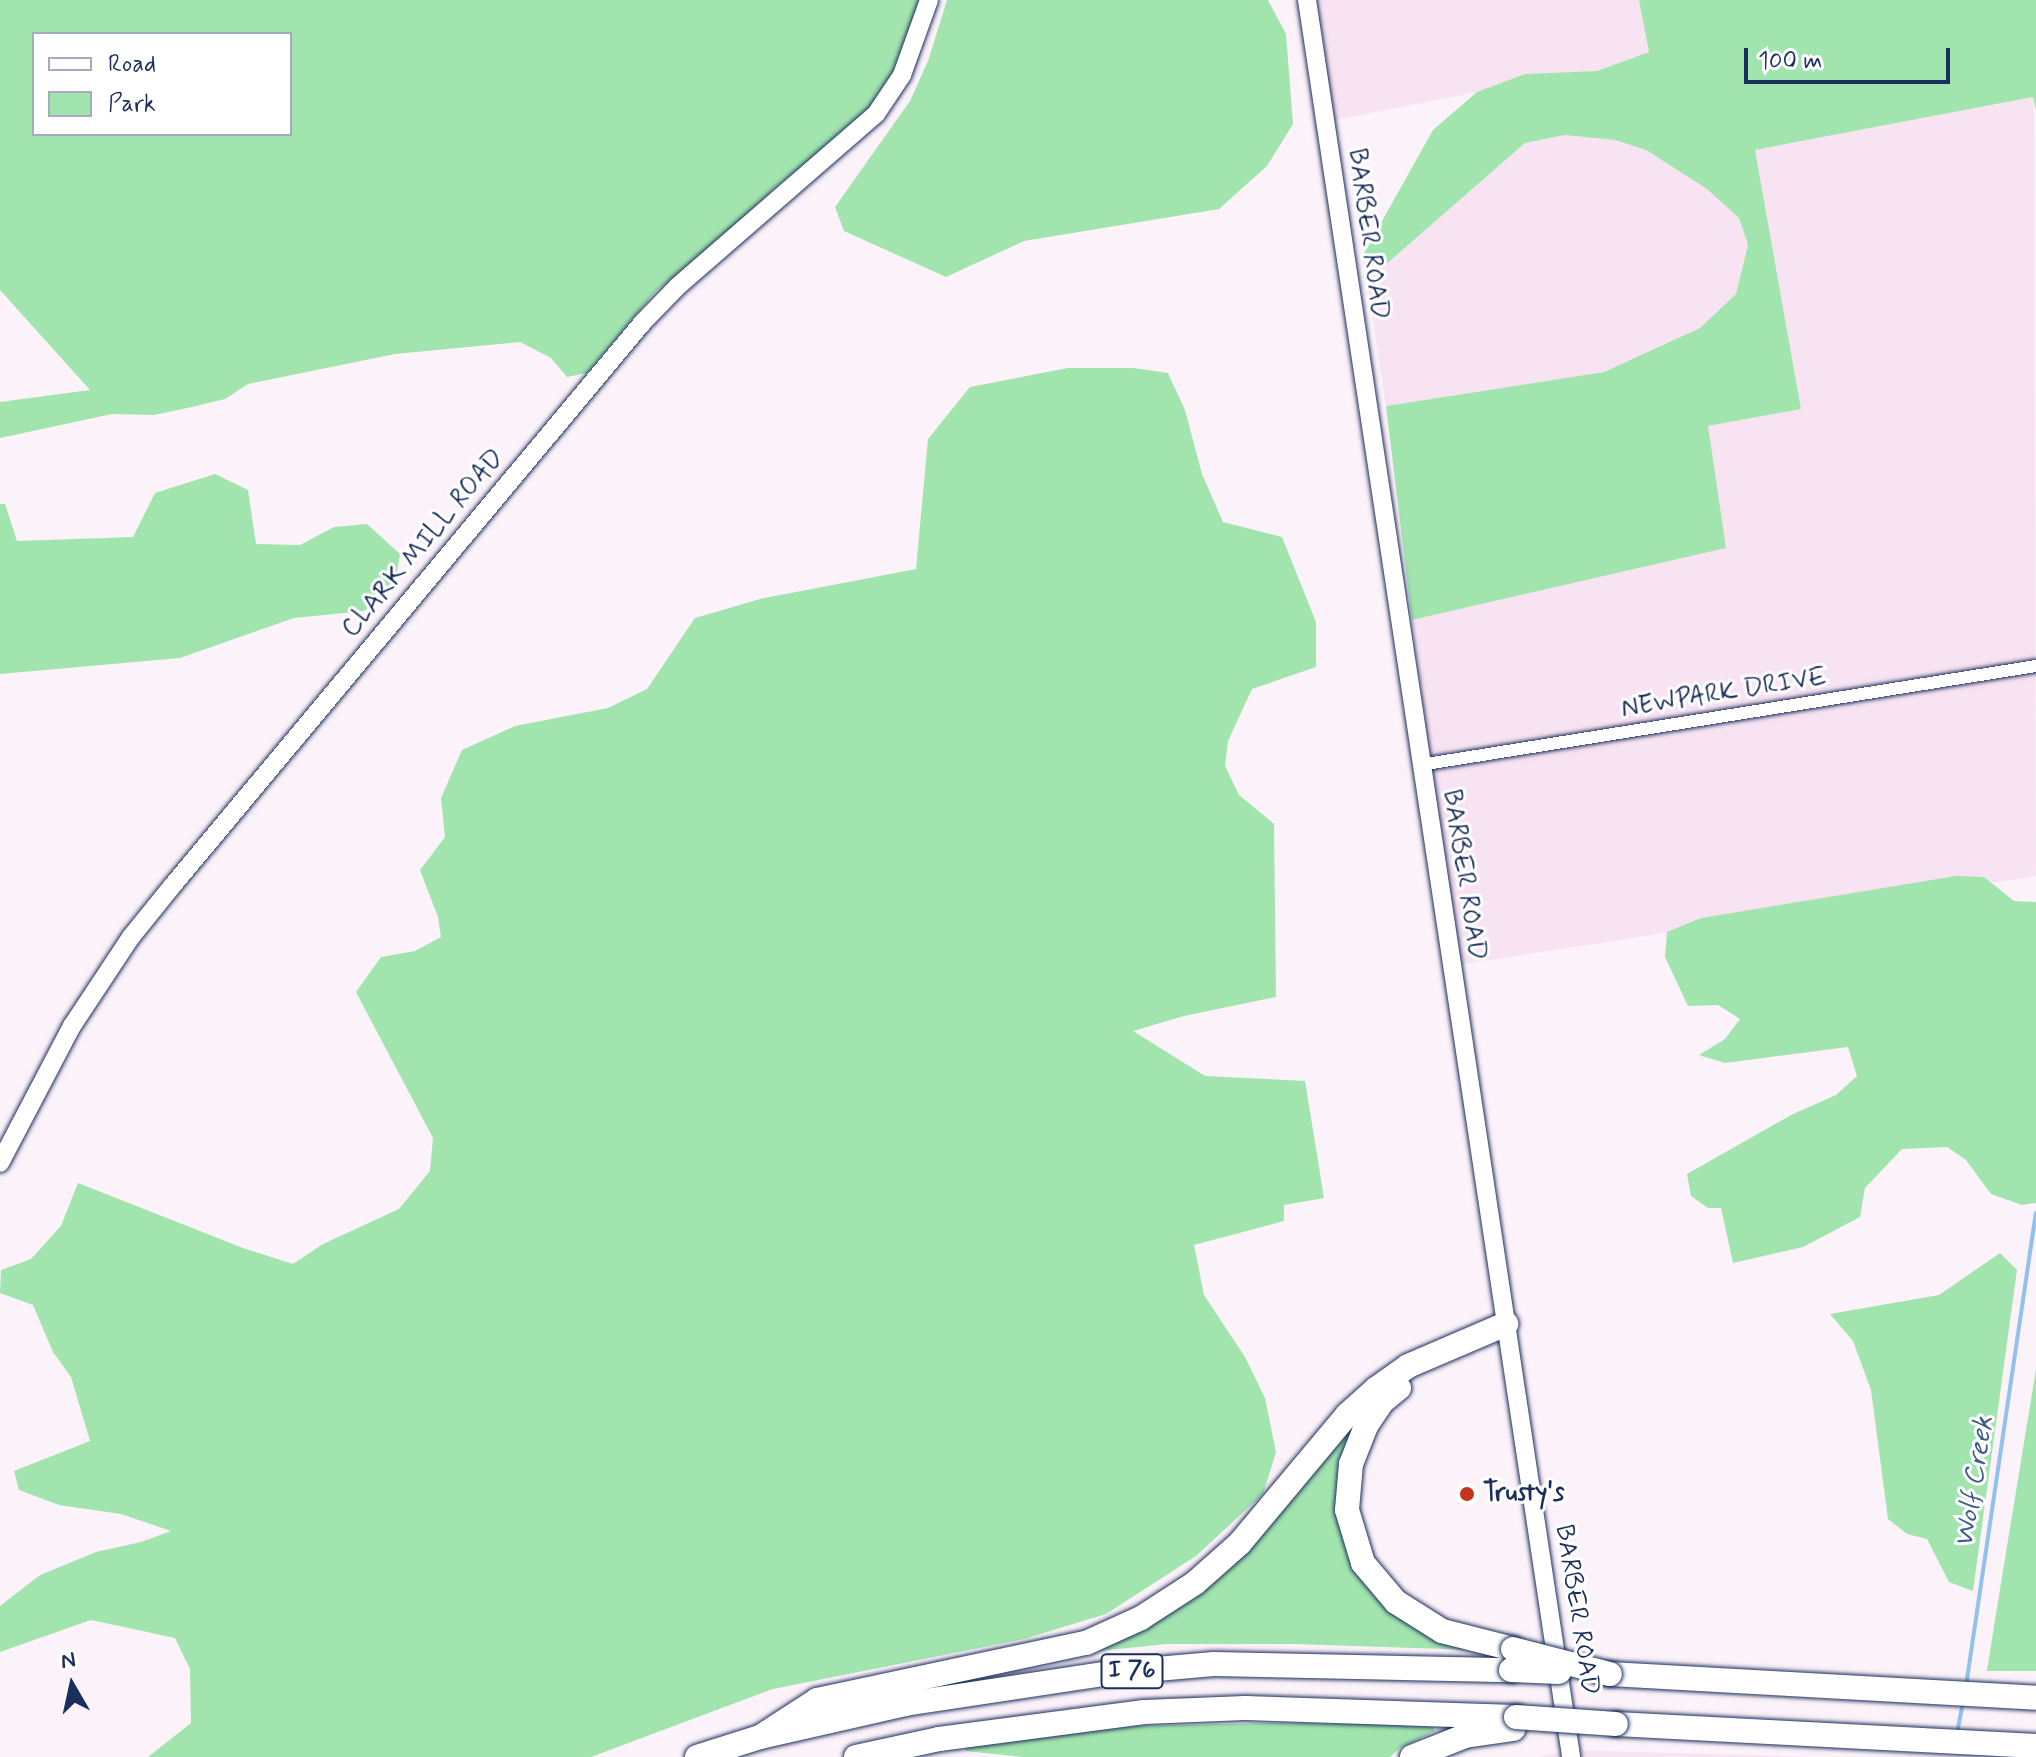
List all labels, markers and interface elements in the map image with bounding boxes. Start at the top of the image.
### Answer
legend [32,32,292,136]
scale bar [1748,32,1954,82]
text: 100 m [1758,46,1822,77]
text: Road [108,49,156,80]
text: Park [108,89,156,120]
street label: BARBER ROAD [1340,147,1394,321]
street label: CLARK MILL ROAD [338,446,510,642]
street label: NEWPARK DRIVE [1618,662,1830,726]
street label: BARBER ROAD [1434,788,1492,962]
water label: Wolf Creek [1948,1414,2002,1550]
place label: Trusty's [1483,1478,1565,1510]
marker: Trusty's [1458,1485,1476,1503]
street label: BARBER ROAD [1547,1523,1605,1697]
north arrow [32,1645,112,1725]
text: N [59,1646,78,1676]
road number: I 76 [1100,1651,1164,1691]

